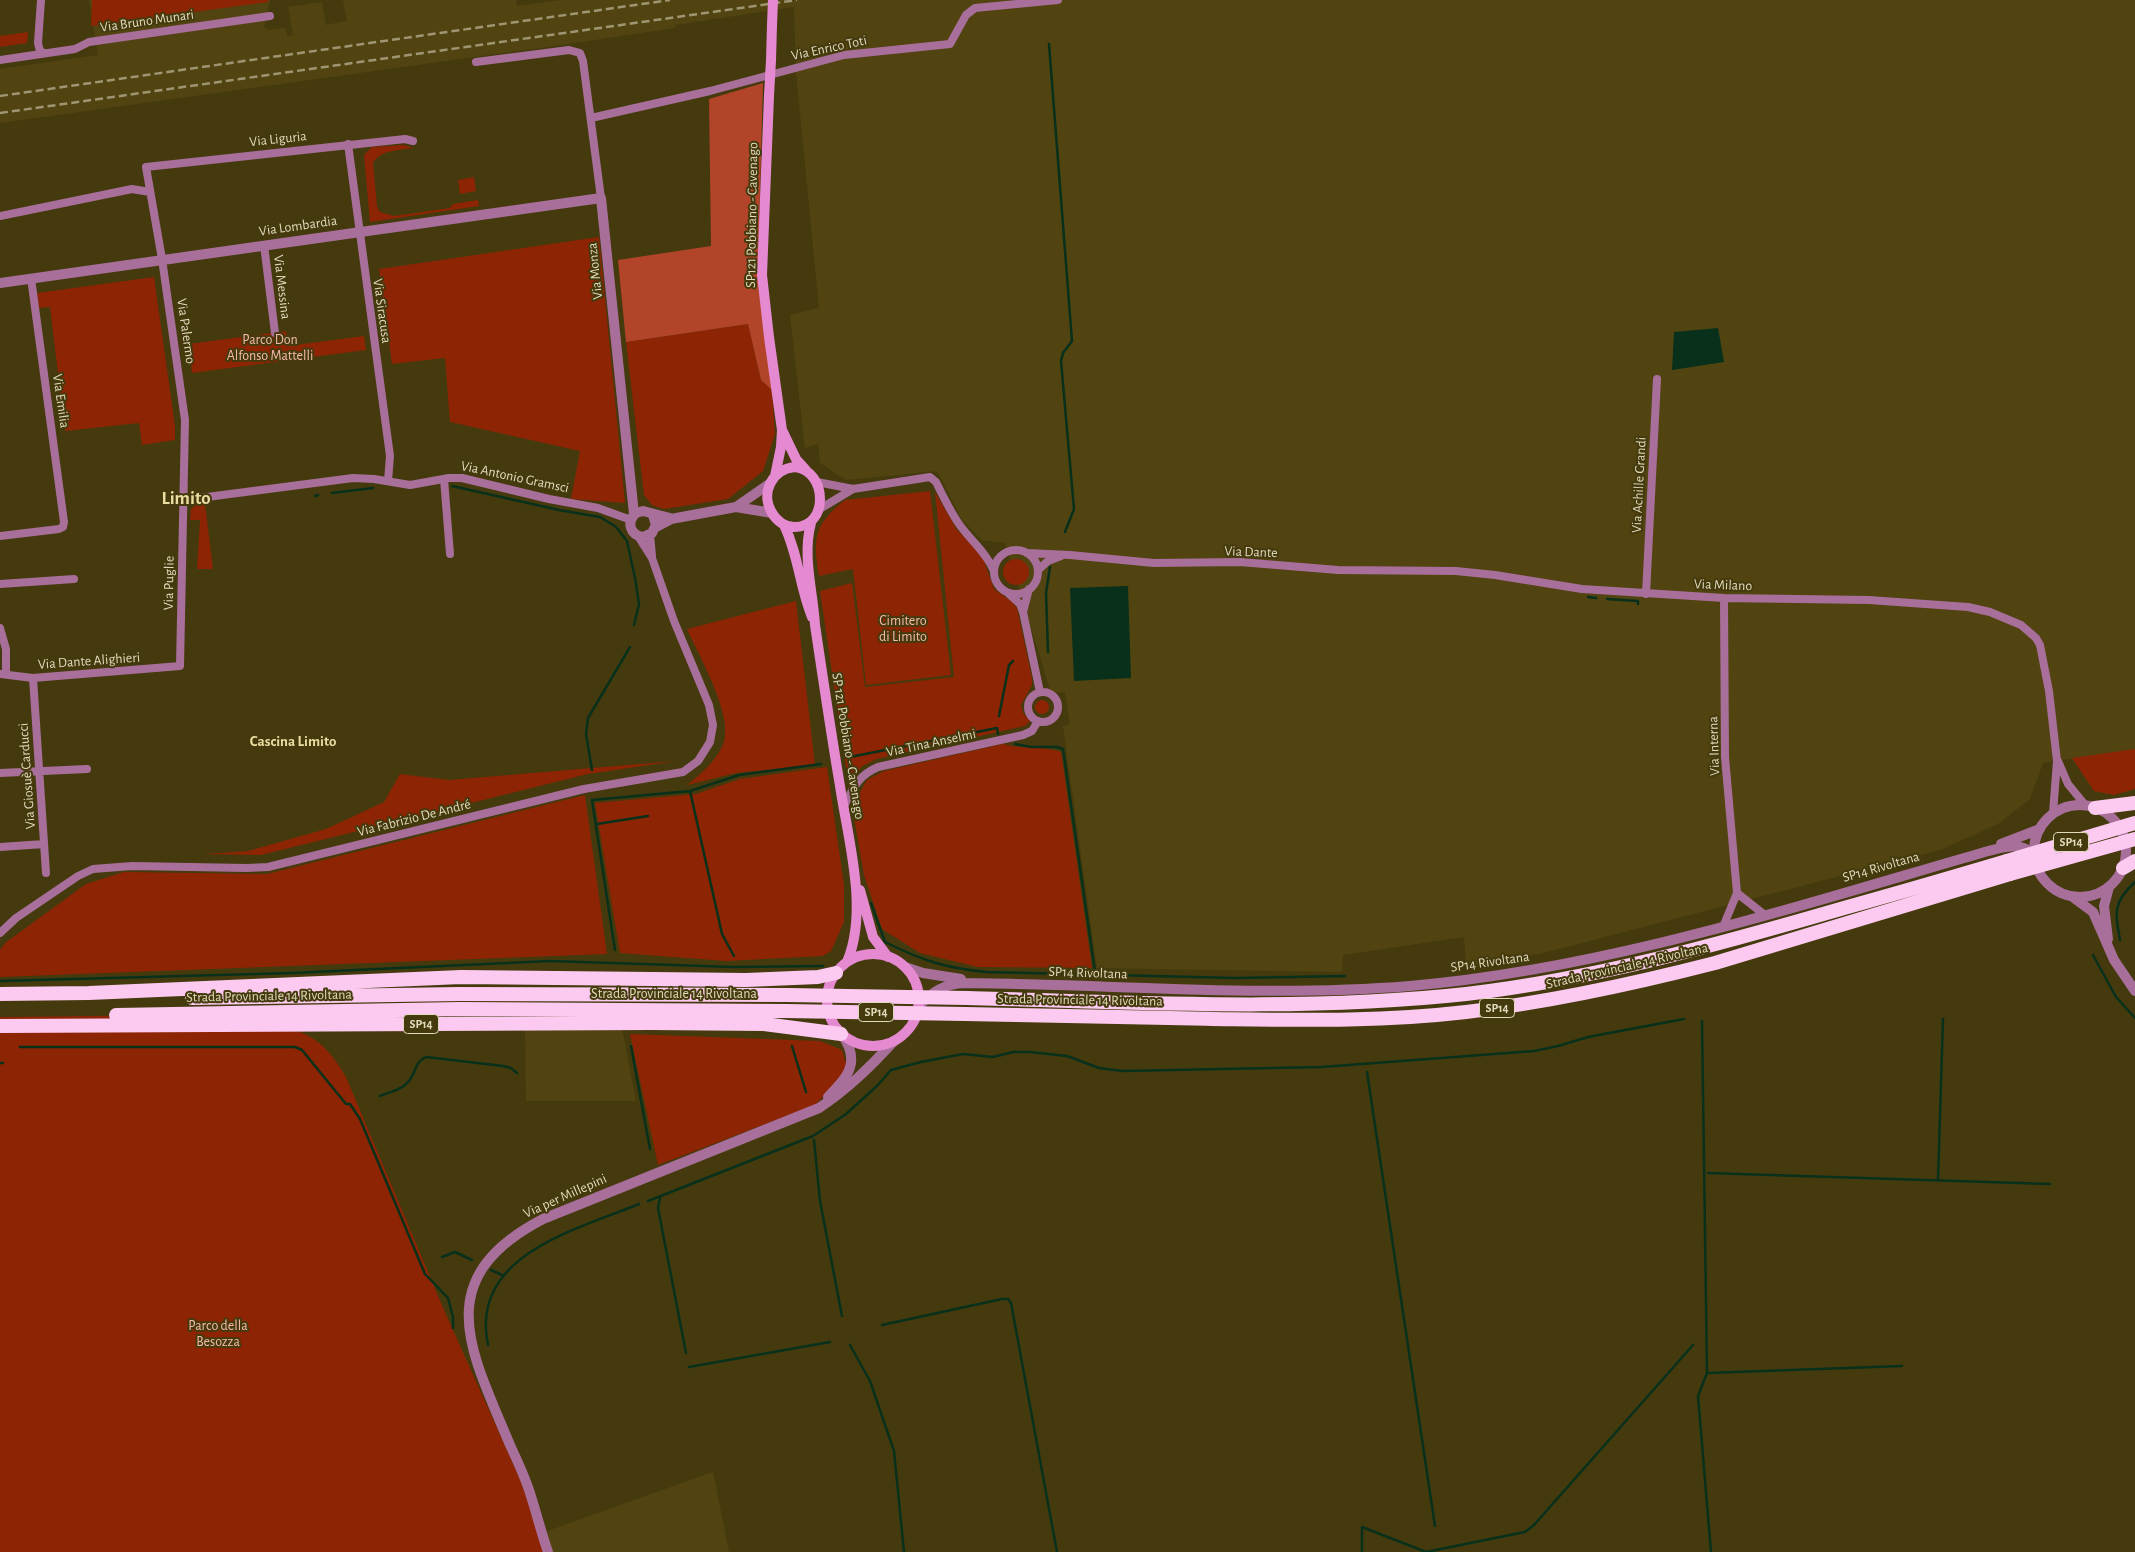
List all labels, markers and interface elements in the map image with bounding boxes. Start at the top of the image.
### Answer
street label: Via Bruno Munari [99,6,195,36]
street label: Via Enrico Toti [790,32,868,64]
street label: Via Liguria [249,128,307,150]
street label: SP121 Pobbiano - Cavenago [742,142,762,288]
street label: Via Lombardia [258,212,338,240]
street label: Via Monza [584,242,606,300]
street label: Via Messina [270,254,294,320]
street label: Via Siracusa [369,278,395,344]
street label: Via Palermo [173,297,199,365]
park label: Parco Don Alfonso Mattelli [227,332,313,364]
street label: Via Emilia [49,373,73,429]
street label: Via Achille Grandi [1628,436,1650,534]
street label: Via Antonio Gramsci [459,457,571,497]
district label: Limito [161,487,211,509]
street label: Via Dante [1224,543,1278,561]
street label: Via Puglie [160,556,178,610]
street label: Via Milano [1694,576,1752,594]
park label: Cimitero di Limito [879,613,927,646]
street label: Via Dante Alighieri [37,649,141,673]
street label: SP 121 Pobbiano - Cavenago [828,671,868,821]
street label: Via Interna [1705,716,1723,776]
street label: Via Giosuè Carducci [15,722,39,830]
street label: Via Tina Anselmi [885,725,977,761]
district label: Cascina Limito [250,732,336,750]
street label: Via Fabrizio De André [355,796,473,840]
road number: SP14 [2054,832,2088,852]
street label: SP14 Rivoltana [1841,848,1921,886]
street label: Strada Provinciale 14 Rivoltana [1544,939,1710,993]
street label: SP14 Rivoltana [1449,948,1531,976]
street label: SP14 Rivoltana [1048,963,1128,983]
street label: Strada Provinciale 14 Rivoltana [186,986,352,1006]
street label: Strada Provinciale 14 Rivoltana [591,986,757,1002]
street label: Strada Provinciale 14 Rivoltana [997,990,1163,1010]
road number: SP14 [1480,998,1514,1018]
road number: SP14 [858,1002,894,1022]
road number: SP14 [404,1014,438,1034]
street label: Via per Millepini [521,1170,609,1222]
park label: Parco della Besozza [188,1318,248,1350]

